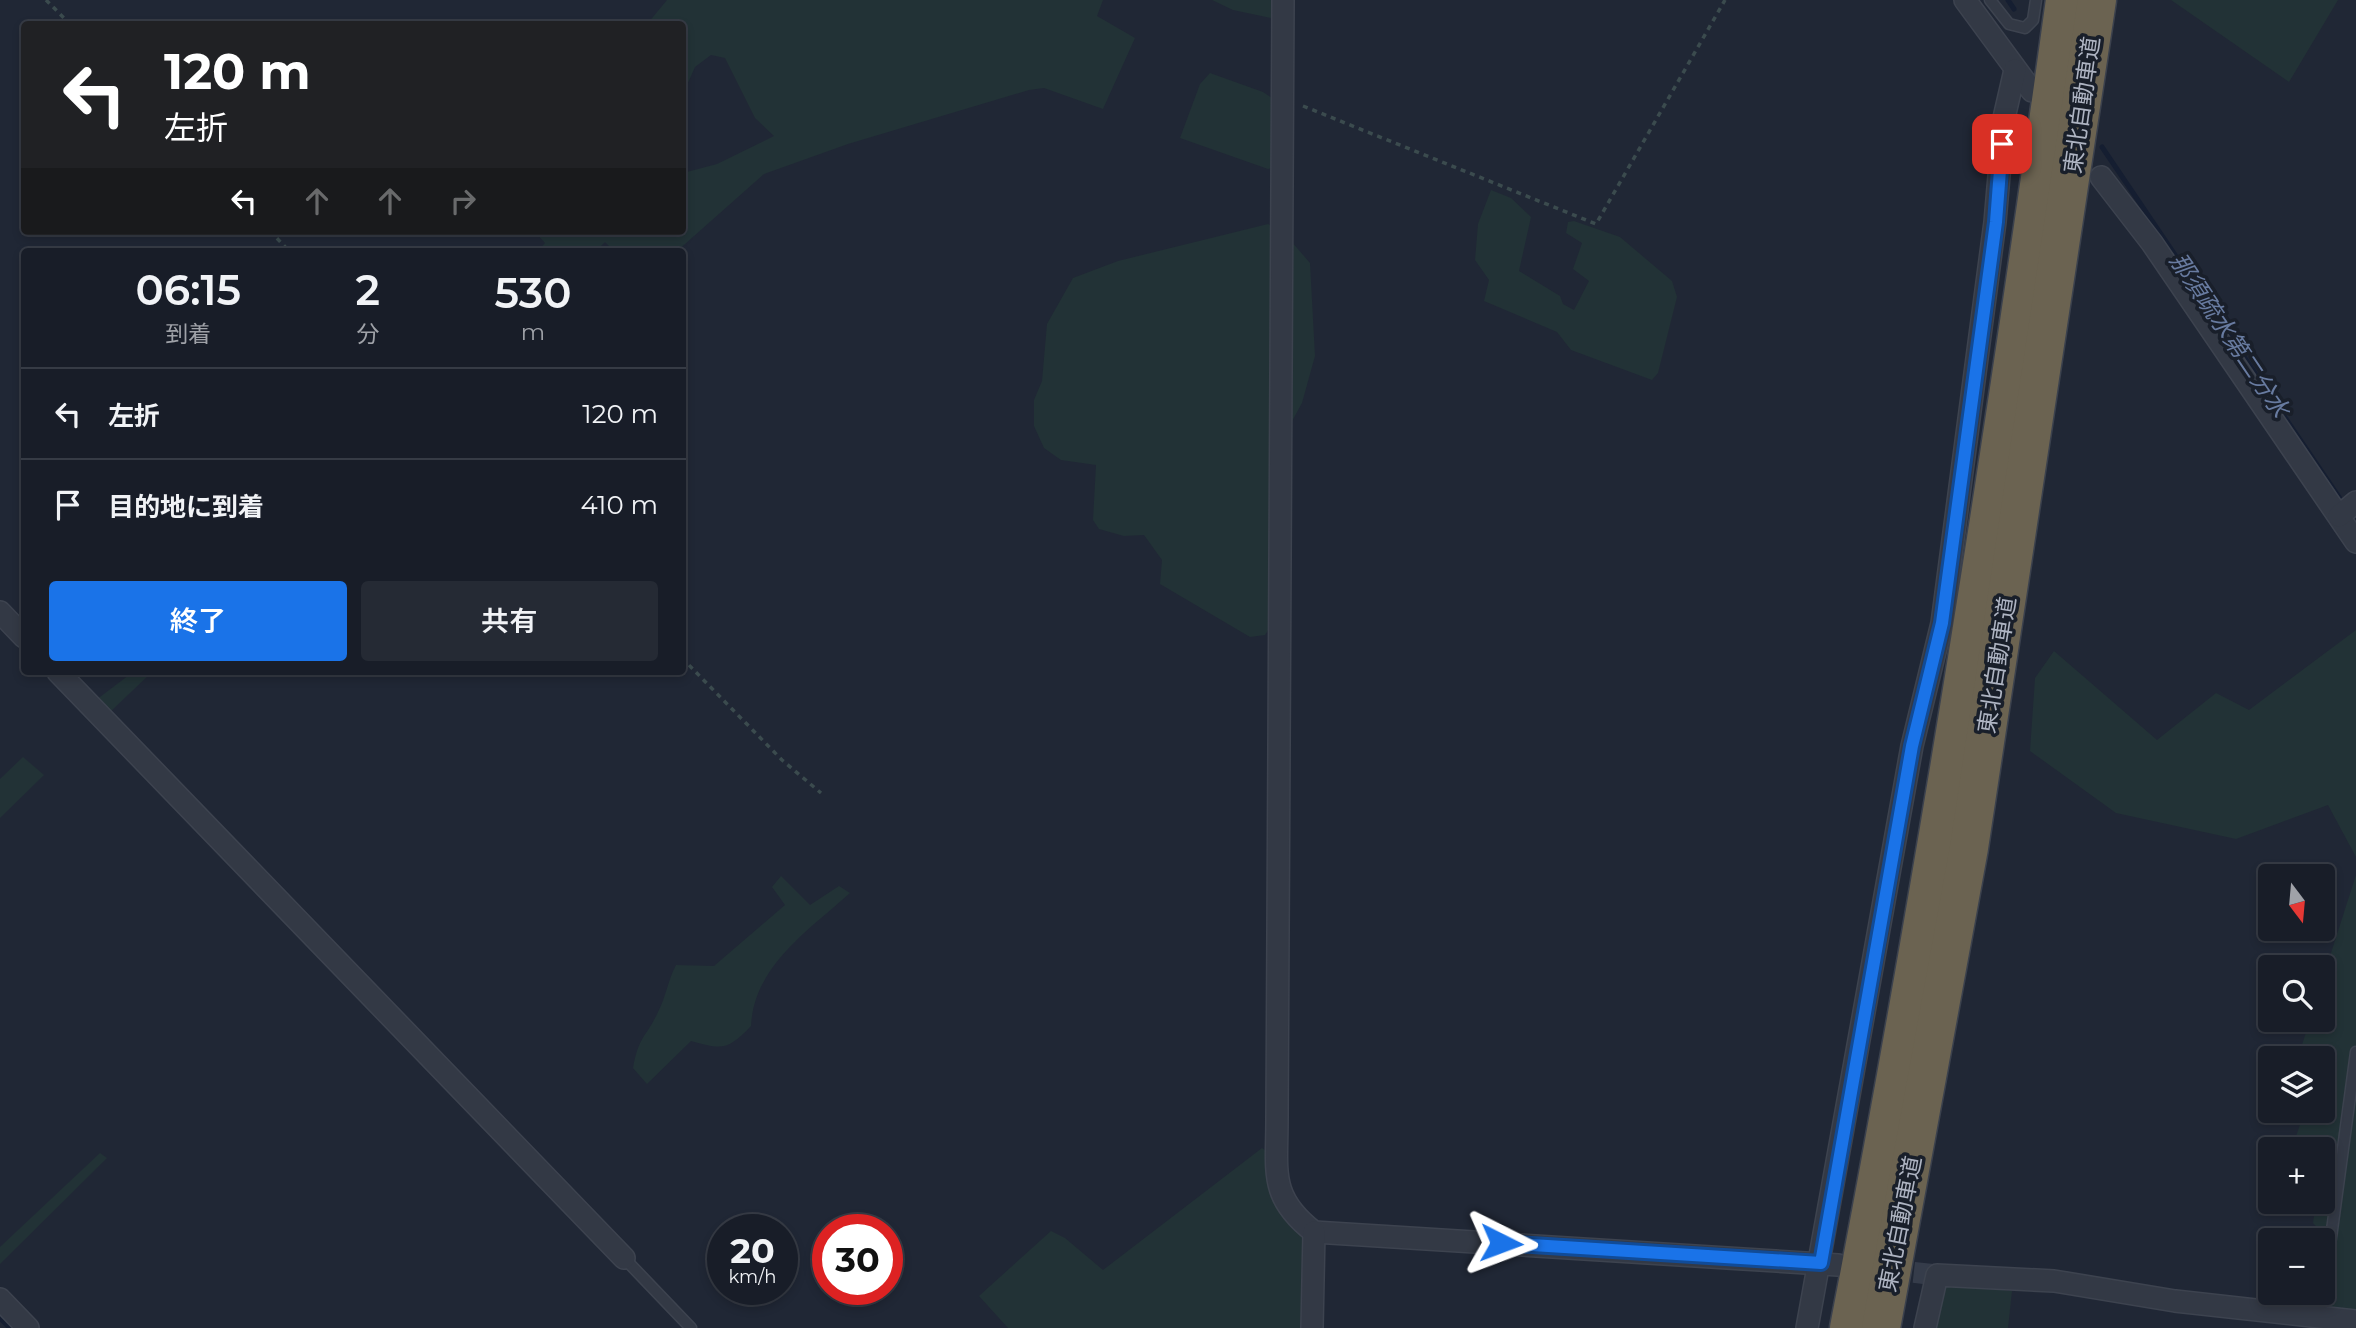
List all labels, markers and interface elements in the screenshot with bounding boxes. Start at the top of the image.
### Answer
street label: 東北自動車道 [2059,35,2105,175]
text: 120 m [164,42,311,101]
icon: left [49,49,140,140]
text: 左折 [164,108,228,147]
pin [1972,114,2032,174]
icon: arrive [1983,125,2021,163]
icon: left [225,182,263,220]
icon: ahead [298,182,336,220]
icon: ahead [371,182,409,220]
icon: right [444,182,482,220]
water label: 那須疏水第二分水 [2164,247,2297,425]
text: 06:15 [136,264,241,316]
text: 2 [355,264,380,316]
text: 530 [494,267,571,319]
text: m [521,318,545,346]
text: 到着 [165,320,211,348]
text: 分 [356,320,379,348]
icon: left [49,395,87,433]
text: 120 m [582,398,658,430]
text: 左折 [108,400,160,432]
icon: arrive [49,486,87,524]
text: 410 m [580,489,658,521]
text: 目的地に到着 [108,491,264,523]
button: 終了 [49,581,347,661]
button: 共有 [361,581,658,661]
street label: 東北自動車道 [1972,595,2022,735]
north arrow [2258,864,2334,942]
map controls [2258,864,2335,1305]
button: search [2258,955,2335,1032]
button: layers [2258,1046,2335,1123]
button: + [2258,1137,2335,1214]
street label: 東北自動車道 [1873,1154,1927,1294]
position arrow [1464,1206,1538,1280]
speed limit sign: 30 [812,1214,903,1305]
button: − [2258,1228,2335,1305]
text: 20 [730,1229,775,1272]
text: km/h [728,1266,777,1288]

